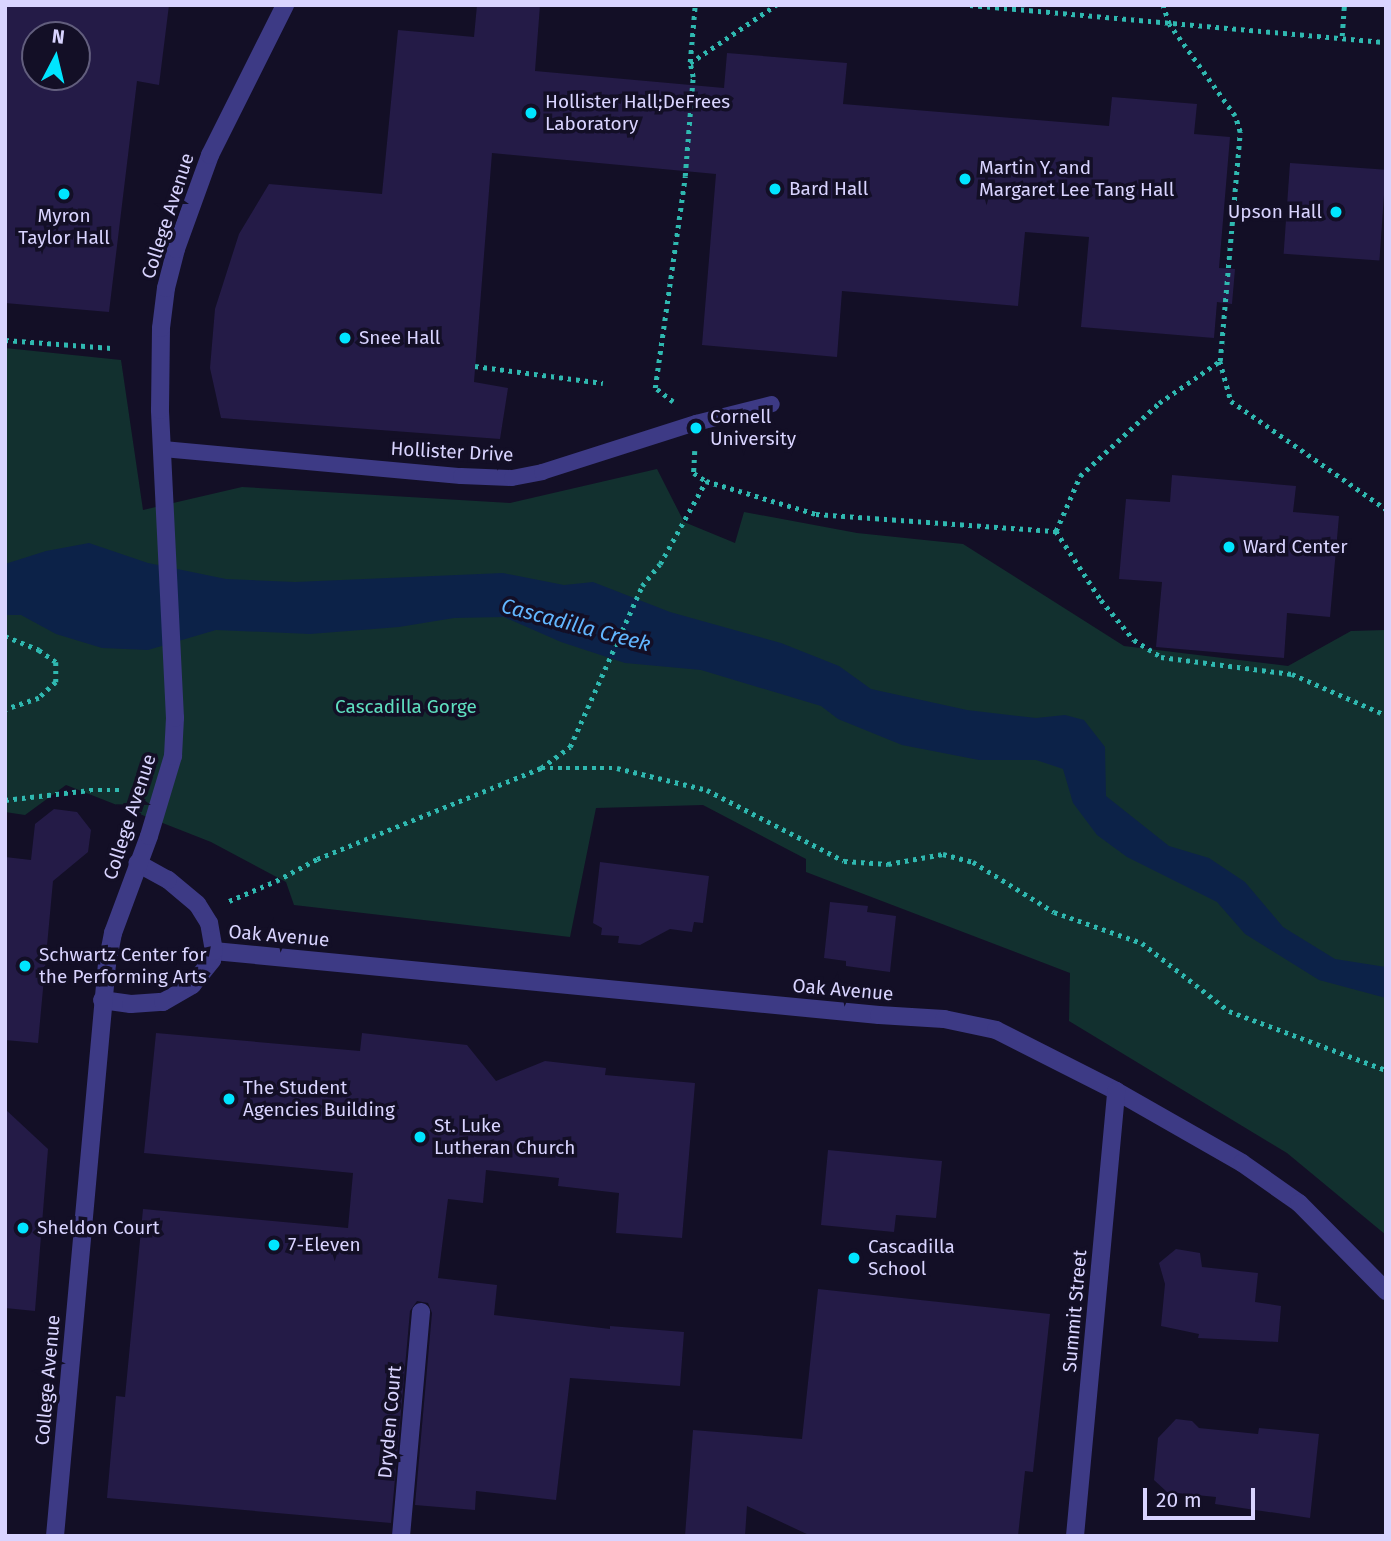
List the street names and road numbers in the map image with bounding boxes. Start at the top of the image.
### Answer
street label: College Avenue [137,150,199,282]
street label: Hollister Drive [390,437,514,467]
street label: College Avenue [99,751,161,883]
street label: Oak Avenue [228,920,330,952]
street label: Oak Avenue [792,974,894,1006]
street label: Summit Street [1058,1249,1092,1373]
street label: College Avenue [31,1314,65,1446]
street label: Dryden Court [374,1365,406,1479]

